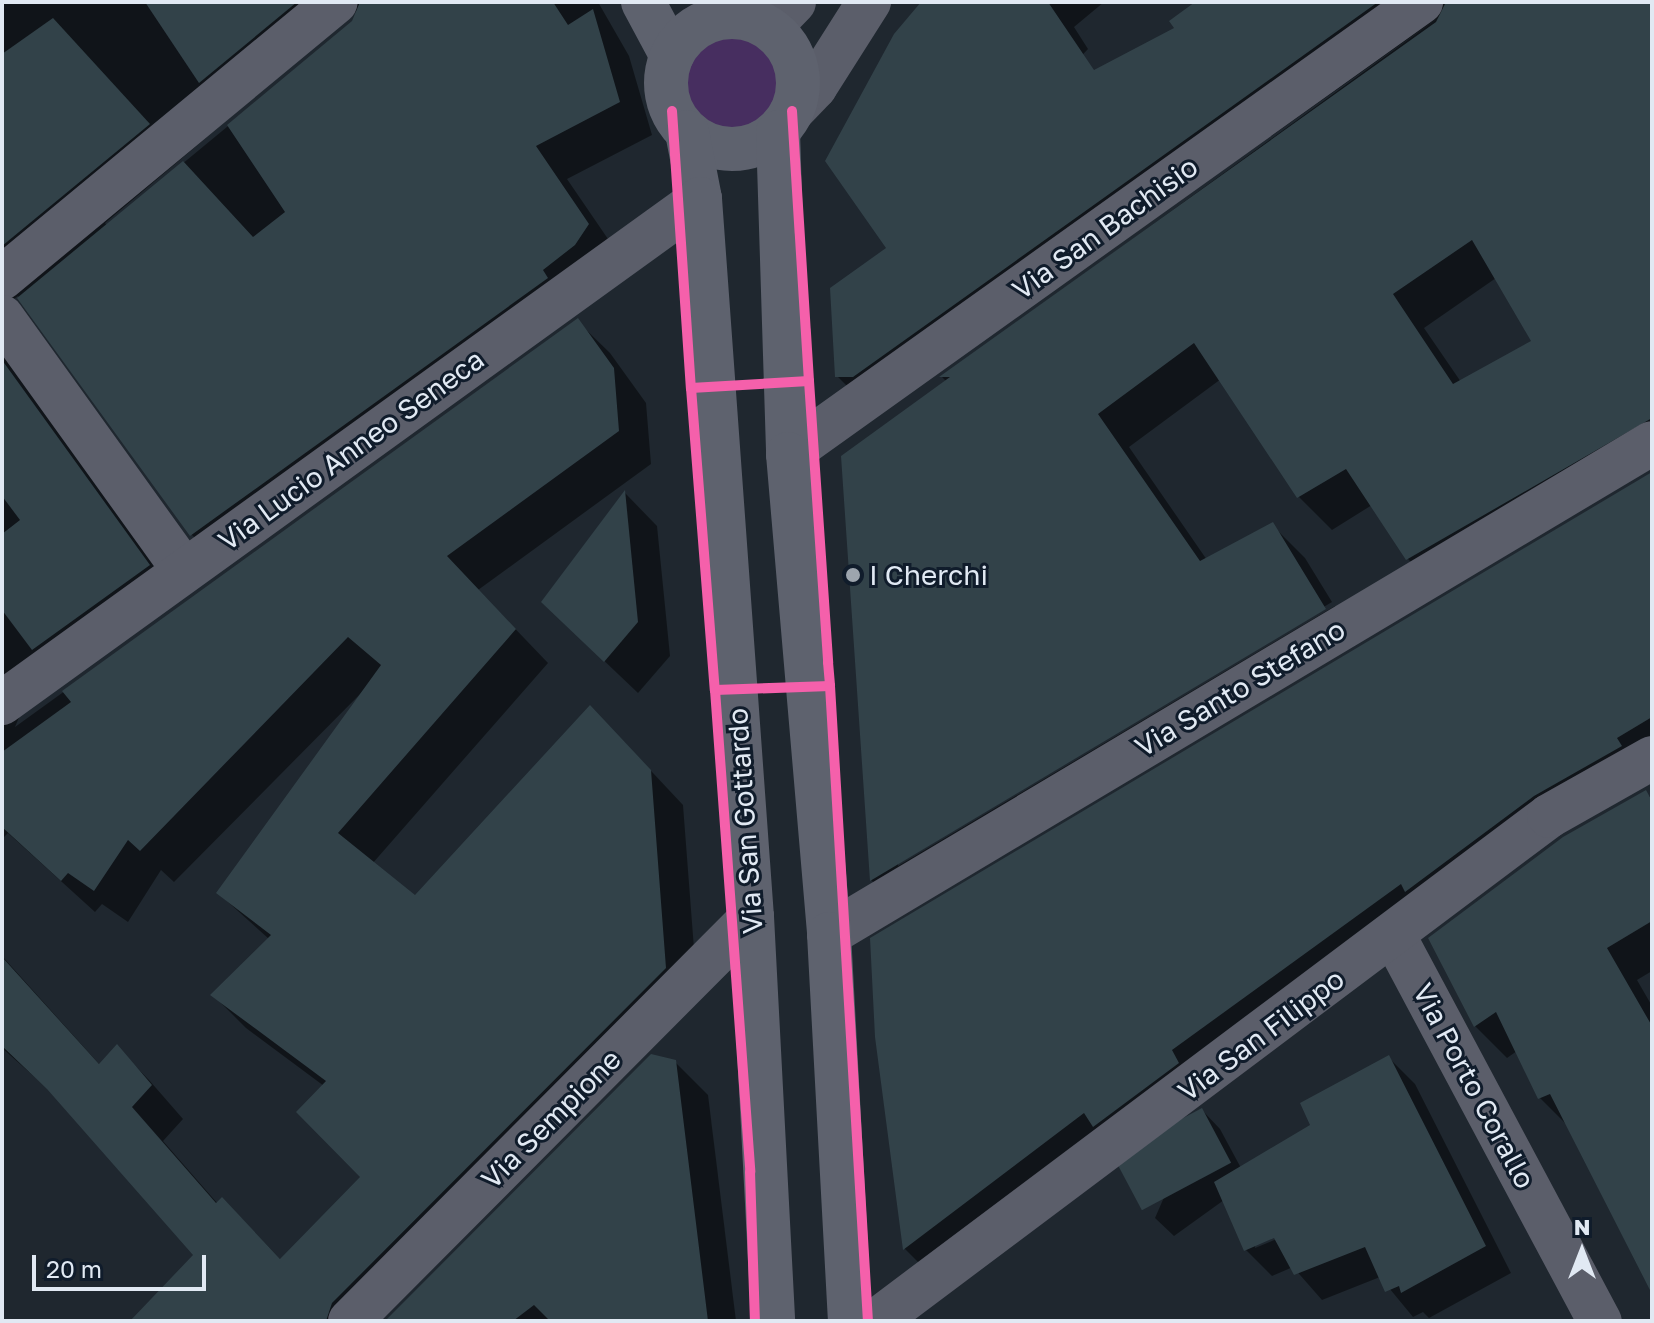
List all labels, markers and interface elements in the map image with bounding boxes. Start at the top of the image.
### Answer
street label: Via San Bachisio [1006,150,1204,306]
street label: Via Lucio Anneo Seneca [212,342,490,558]
place label: I Cherchi [869,558,988,592]
marker: I Cherchi [844,566,862,584]
street label: Via Santo Stefano [1129,612,1351,764]
street label: Via San Gottardo [720,707,770,935]
street label: Via San Filippo [1171,962,1351,1108]
street label: Via Porto Corallo [1406,978,1542,1194]
street label: Via Sempione [474,1042,628,1196]
north arrow [1542,1211,1622,1291]
text: N [1574,1213,1590,1240]
scale bar [36,1239,210,1289]
text: 20 m [46,1254,102,1283]

